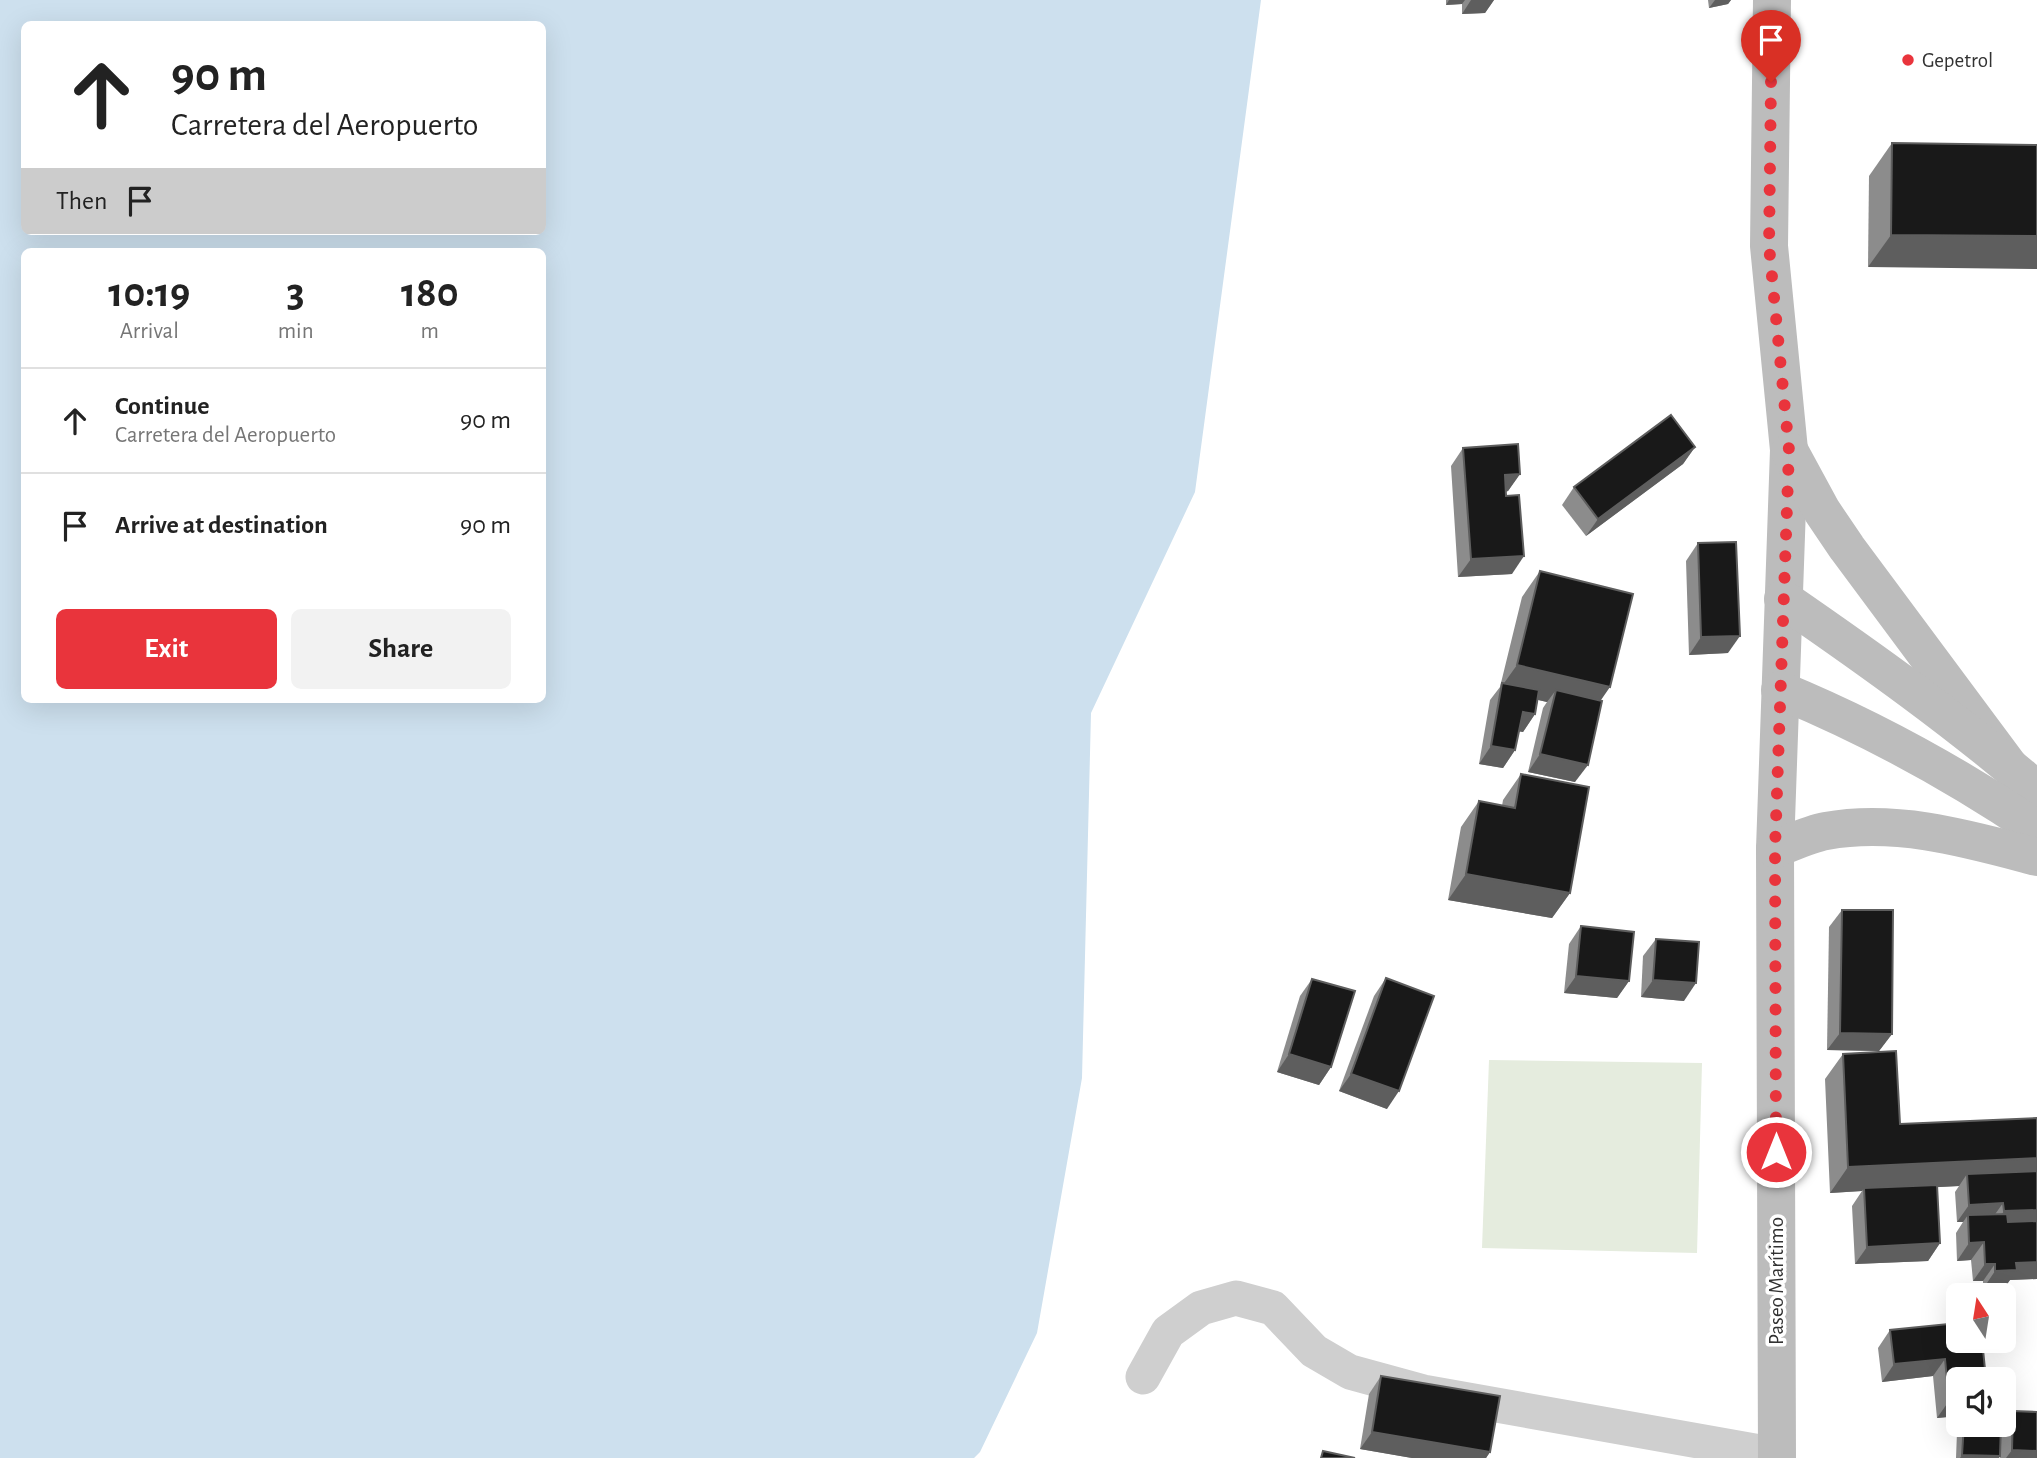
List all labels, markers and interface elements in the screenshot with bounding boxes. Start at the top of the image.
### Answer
pin [1741,10,1801,82]
icon: arrive [1752,21,1790,59]
icon: ahead [56,49,147,140]
place label: Gepetrol [1922,50,1993,71]
text: 90 m [171,51,267,100]
marker: Gepetrol [1900,52,1916,68]
text: Carretera del Aeropuerto [171,109,478,141]
icon: arrive [121,182,159,220]
text: Then [56,188,107,214]
text: 10:19 [108,272,190,314]
text: 3 [287,272,305,314]
text: 180 [401,272,459,314]
text: Arrival [120,320,179,343]
text: min [278,320,314,343]
text: m [421,320,439,343]
text: Continue [115,393,210,419]
icon: ahead [56,402,94,440]
text: 90 m [460,407,511,433]
text: Carretera del Aeropuerto [115,424,336,447]
icon: arrive [56,507,94,545]
text: Arrive at destination [115,512,328,538]
text: 90 m [460,512,511,538]
button: Exit [56,609,277,689]
button: Share [291,609,511,689]
position arrow [1739,1115,1813,1189]
street label: Paseo Marítimo [1766,1217,1787,1345]
north arrow [1946,1283,2016,1353]
map controls [1946,1283,2016,1437]
button: sound [1946,1367,2016,1437]

